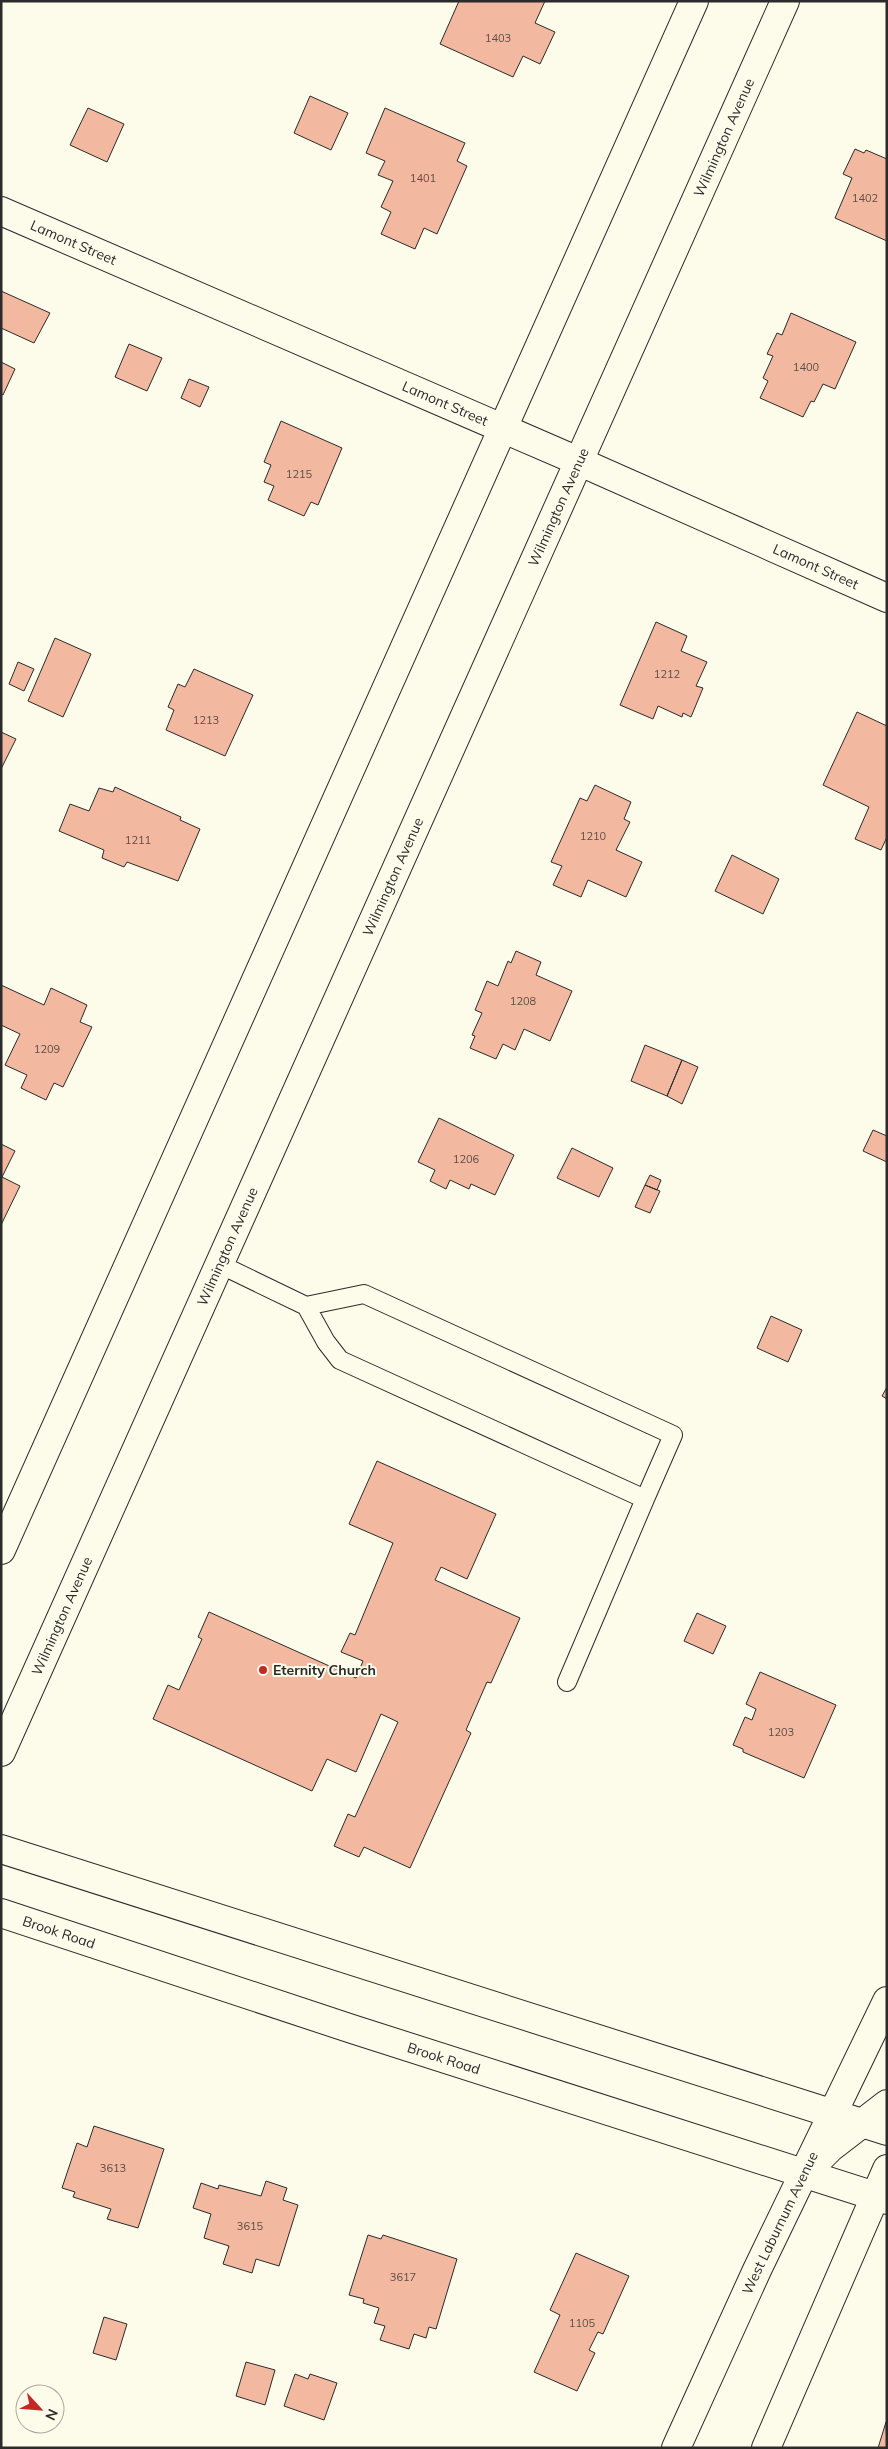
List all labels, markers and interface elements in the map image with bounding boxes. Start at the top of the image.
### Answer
house number: 1403 [485,31,511,45]
street label: Wilmington Avenue [690,75,758,200]
house number: 1401 [410,171,436,185]
house number: 1402 [852,191,879,205]
street label: Lamont Street [28,216,119,269]
house number: 1400 [793,360,820,374]
street label: Lamont Street [399,377,491,430]
street label: Wilmington Avenue [524,445,593,569]
house number: 1215 [286,467,313,481]
street label: Lamont Street [770,540,862,593]
house number: 1212 [654,667,681,681]
house number: 1213 [193,713,219,727]
street label: Wilmington Avenue [359,815,427,939]
house number: 1210 [580,829,607,843]
house number: 1211 [125,833,151,847]
house number: 1208 [510,994,537,1008]
house number: 1209 [34,1042,60,1056]
house number: 1206 [453,1152,480,1166]
street label: Wilmington Avenue [193,1184,262,1309]
street label: Wilmington Avenue [27,1554,96,1678]
place label: Eternity Church [273,1661,376,1679]
marker: Eternity Church [257,1664,269,1676]
house number: 1203 [768,1725,794,1739]
street label: Brook Road [20,1912,98,1953]
street label: Brook Road [405,2038,483,2078]
street label: West Laburnum Avenue [738,2148,822,2297]
house number: 3613 [100,2161,126,2175]
house number: 3615 [237,2219,264,2233]
house number: 3617 [390,2270,416,2284]
house number: 1105 [569,2316,596,2330]
north arrow [15,2384,65,2434]
text: N [41,2406,62,2423]

